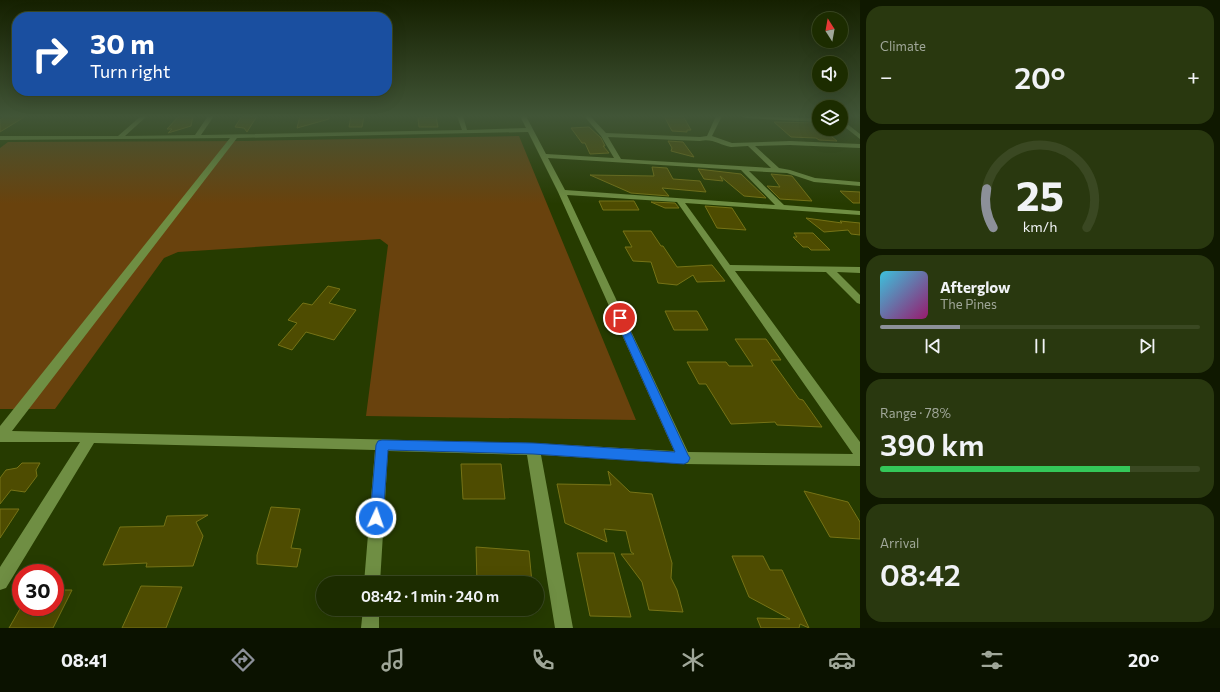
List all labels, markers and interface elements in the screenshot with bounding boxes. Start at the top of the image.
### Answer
north arrow [812,12,848,48]
map controls [812,12,848,136]
text: 30 m [90,26,155,60]
icon: right [24,28,76,80]
text: Climate [880,38,926,54]
button: sound [812,56,848,92]
text: 20° [1014,58,1065,95]
text: Turn right [90,60,170,82]
text: − [880,63,893,90]
text: + [1187,63,1200,90]
button: layers [812,100,848,136]
text: 25 [1016,168,1064,219]
text: km/h [1023,216,1057,234]
text: Afterglow [940,278,1010,296]
text: The Pines [940,296,997,312]
pin [603,301,637,335]
icon: arrive [609,307,631,329]
icon: previous [922,335,944,357]
icon: pause [1029,335,1051,357]
icon: next [1136,335,1158,357]
text: Range · 78% [880,405,951,421]
text: 390 km [880,425,984,462]
position arrow [355,497,397,539]
text: Arrival [880,535,919,551]
text: 08:42 [880,555,961,592]
speed limit sign: 30 [12,564,64,616]
text: 08:42 · 1 min · 240 m [361,587,499,605]
icon: directions [229,646,257,674]
icon: music [379,646,407,674]
icon: phone [529,646,557,674]
icon: climate [679,646,707,674]
icon: car [828,646,856,674]
icon: filters [978,646,1006,674]
text: 08:41 [61,649,107,671]
text: 20° [1128,649,1159,671]

